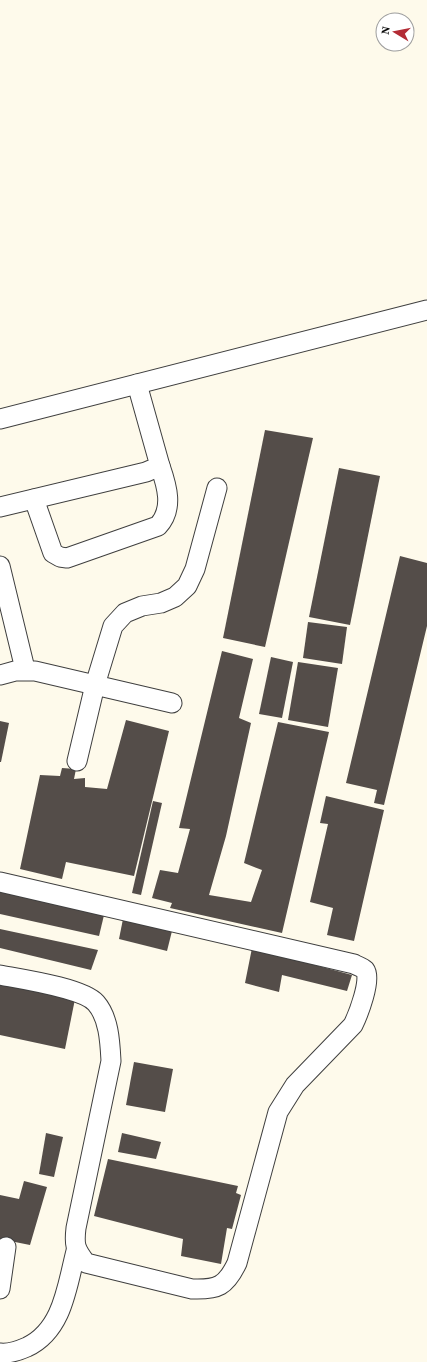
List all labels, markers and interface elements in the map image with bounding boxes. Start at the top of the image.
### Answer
north arrow [375,12,415,52]
text: N [378,25,394,36]

